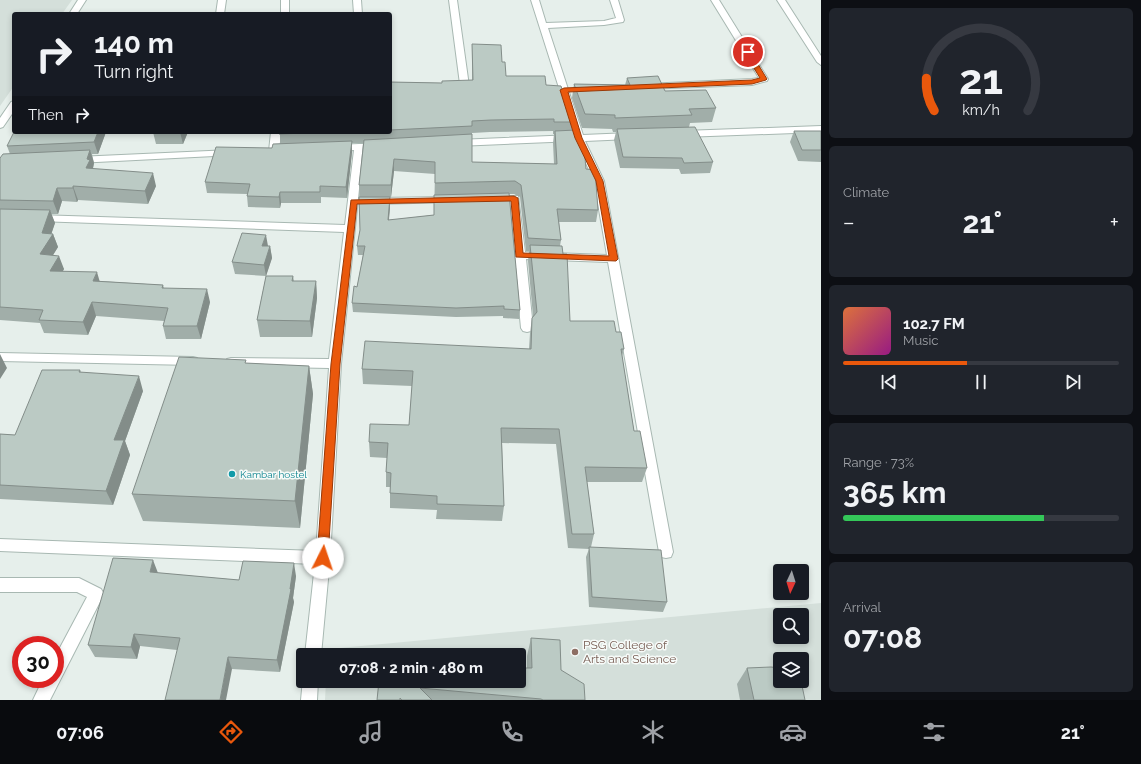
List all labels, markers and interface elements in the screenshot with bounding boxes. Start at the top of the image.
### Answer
text: 140 m [94,27,174,60]
icon: right [28,28,80,80]
pin [731,35,765,69]
icon: arrive [737,41,759,63]
text: 21 [959,55,1003,104]
text: Turn right [94,61,173,82]
text: km/h [962,102,1000,118]
icon: right [71,104,93,126]
text: Then [28,106,63,124]
text: Climate [843,185,889,200]
text: 21° [963,205,1002,240]
text: − [843,209,855,235]
text: + [1110,209,1119,235]
text: 102.7 FM [903,315,965,333]
text: Music [903,333,938,348]
icon: previous [878,371,900,393]
icon: pause [970,371,992,393]
icon: next [1062,371,1084,393]
text: Range · 73% [843,455,914,470]
marker: Kambar hostel [227,469,237,479]
place label: Kambar hostel [240,469,307,480]
text: 365 km [843,475,946,510]
position arrow [302,537,344,579]
north arrow [773,564,809,600]
map controls [773,564,809,688]
text: Arrival [843,600,881,615]
button: search [773,608,809,644]
text: 07:08 [843,620,922,655]
speed limit sign: 30 [12,636,64,688]
place label: PSG College of Arts and Science [583,638,676,666]
marker: PSG College of Arts and Science [570,647,580,657]
button: layers [773,652,809,688]
text: 07:08 · 2 min · 480 m [339,659,483,677]
icon: directions [217,718,245,746]
icon: music [357,718,385,746]
icon: phone [498,718,526,746]
icon: climate [639,718,667,746]
icon: car [779,718,807,746]
icon: filters [920,718,948,746]
text: 07:06 [56,722,104,743]
text: 21° [1061,722,1085,743]

